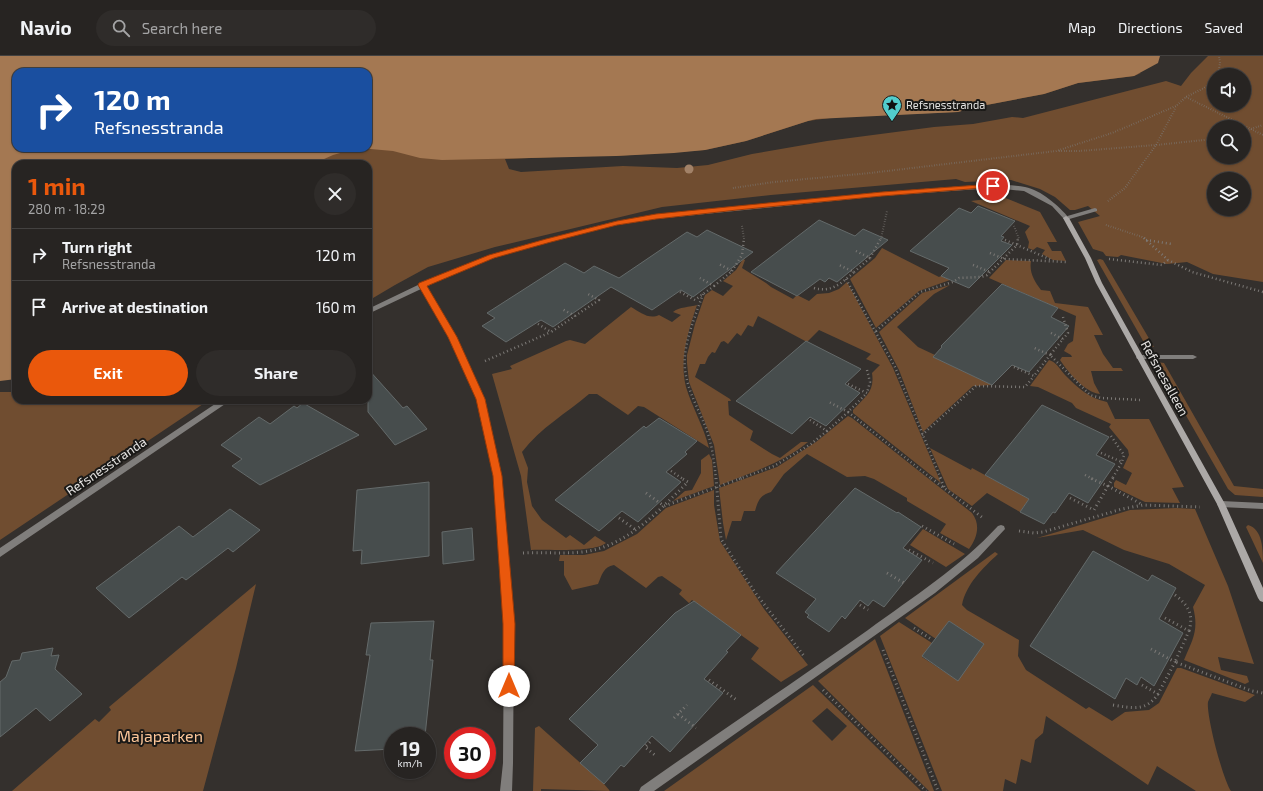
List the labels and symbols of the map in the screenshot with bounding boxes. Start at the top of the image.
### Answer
place icon: Refsnesstranda [881,94,903,122]
place label: Refsnesstranda [906,98,985,111]
pin [976,169,1010,203]
street label: Refsnesalleen [1138,337,1192,419]
street label: Refsnesstranda [63,433,149,499]
position arrow [488,665,530,707]
park label: Majaparken [117,726,203,746]
speed limit sign: 30 [444,727,496,779]

